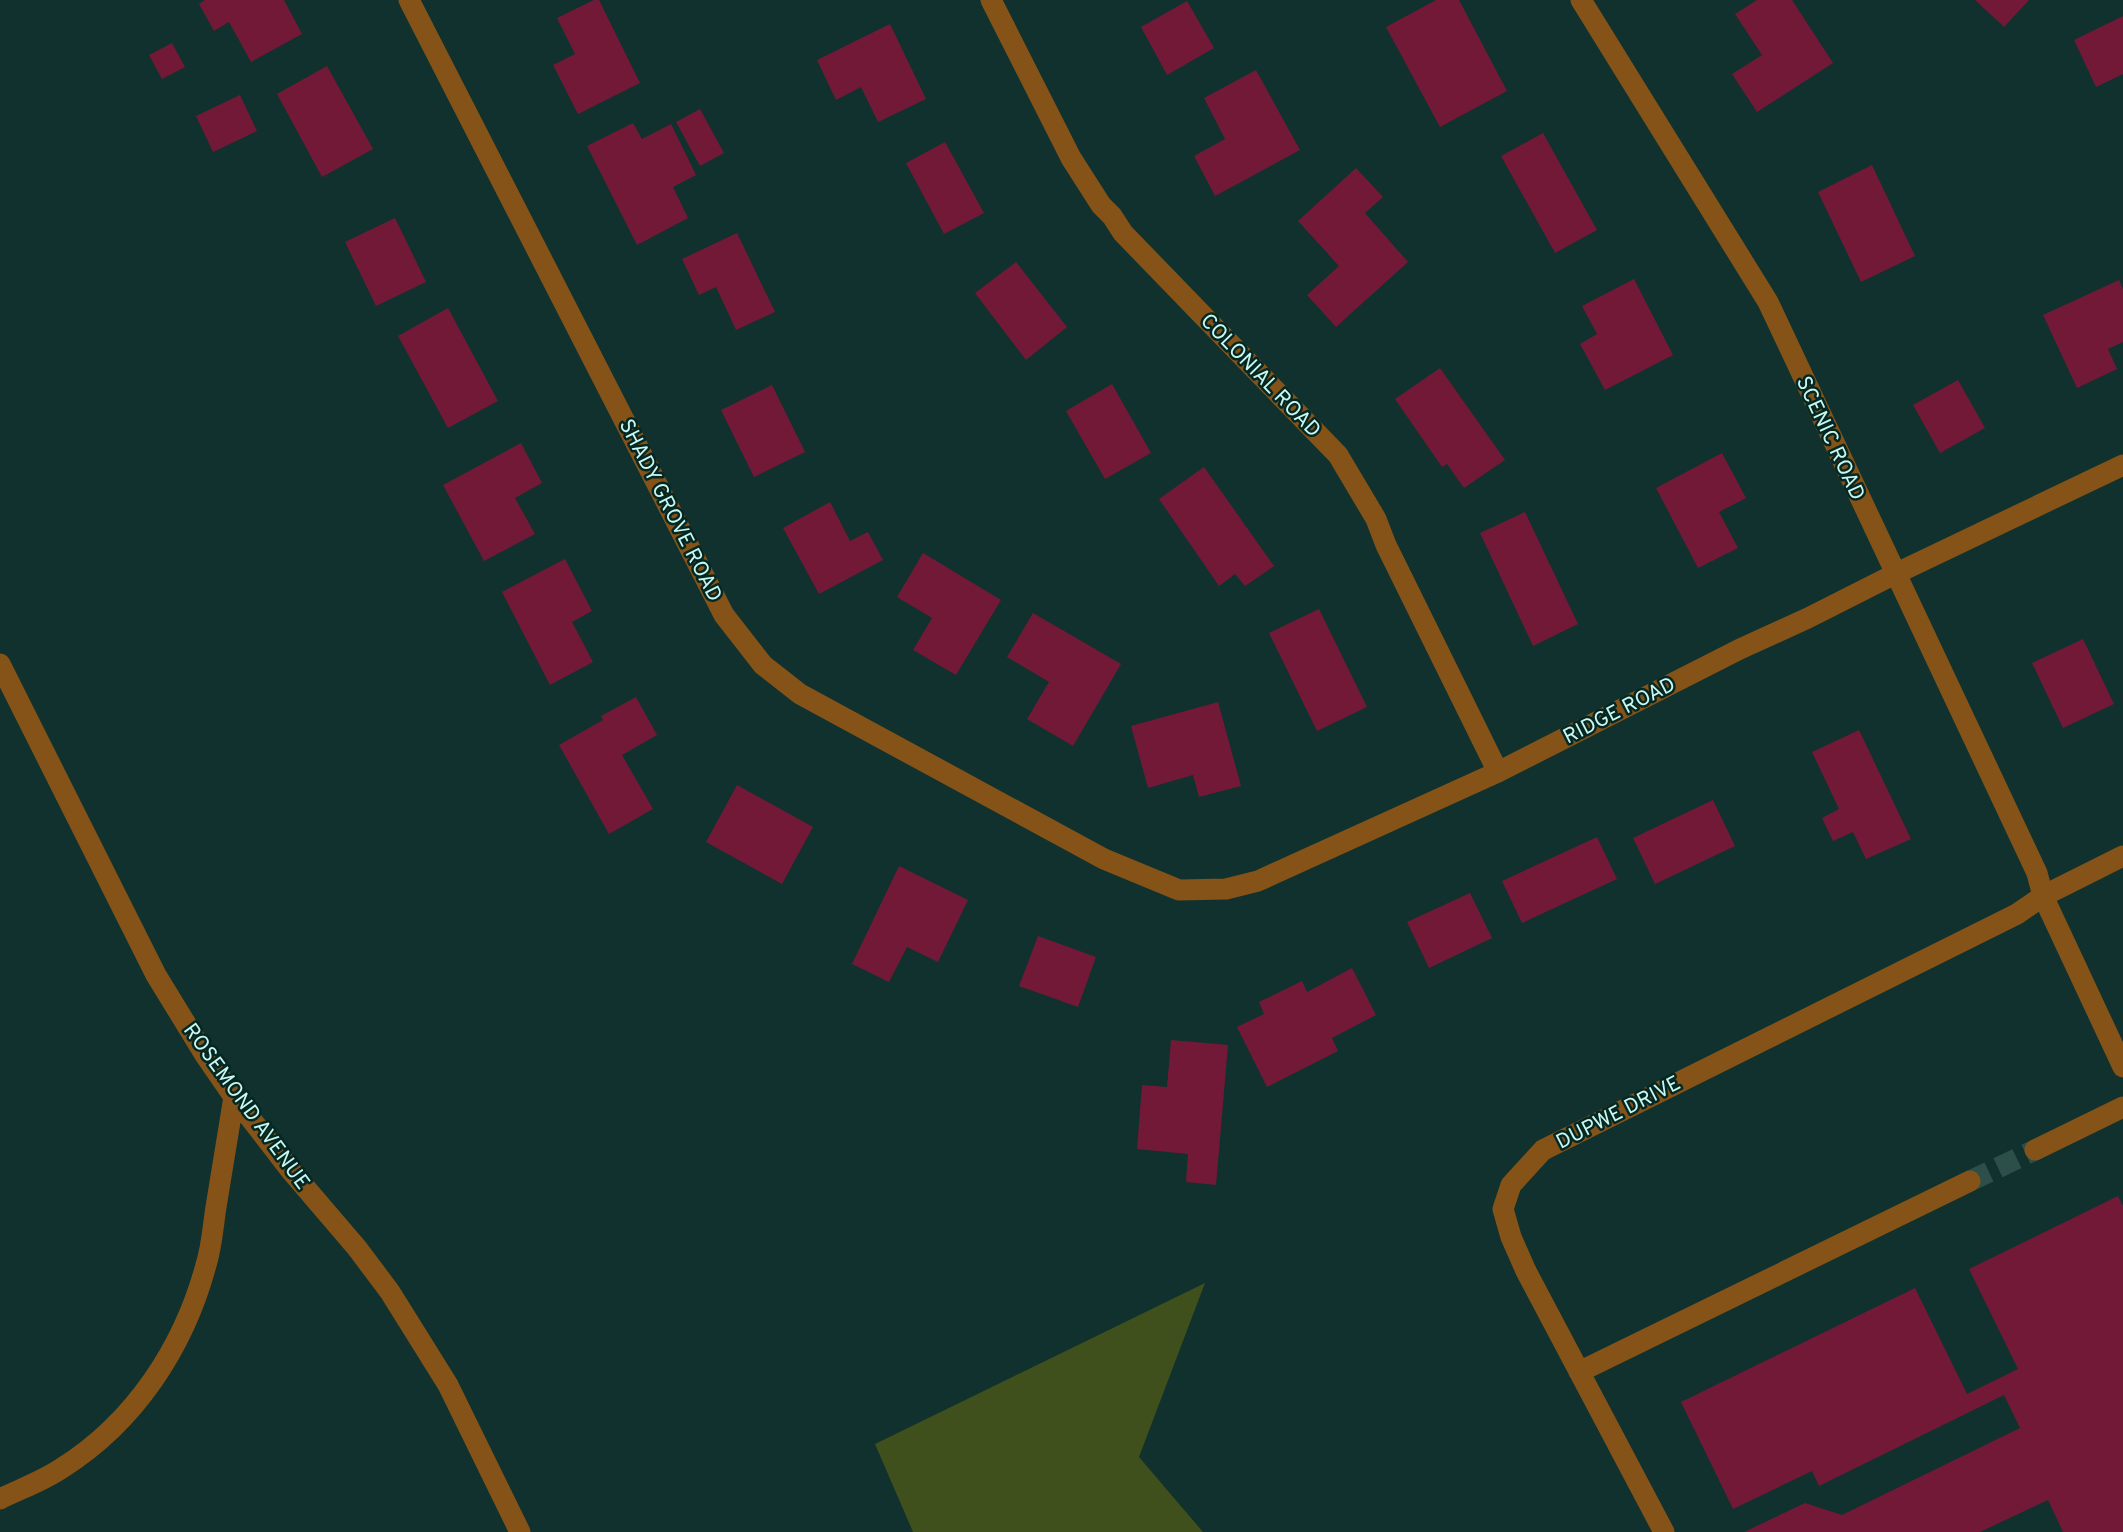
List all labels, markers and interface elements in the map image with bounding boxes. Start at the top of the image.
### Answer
street label: COLONIAL ROAD [1194,308,1326,444]
street label: SCENIC ROAD [1789,372,1870,505]
street label: SHADY GROVE ROAD [612,415,727,607]
street label: RIDGE ROAD [1559,671,1680,751]
street label: ROSEMOND AVENUE [176,1018,315,1196]
street label: DUPWE DRIVE [1552,1070,1686,1156]

